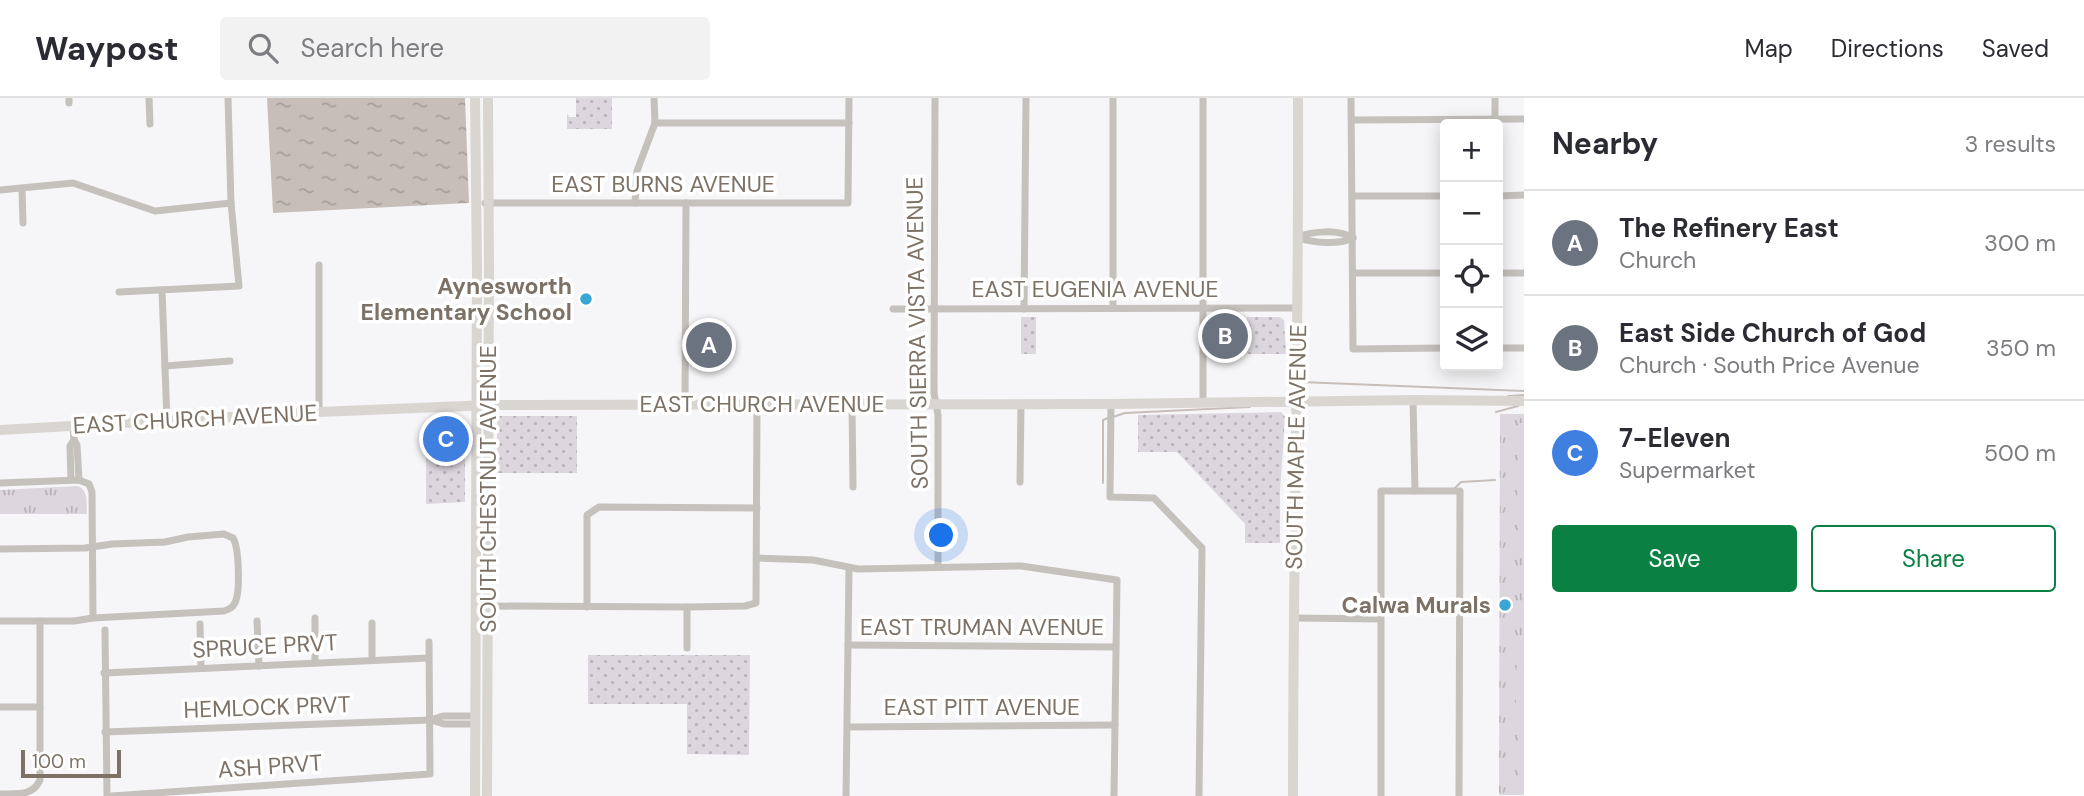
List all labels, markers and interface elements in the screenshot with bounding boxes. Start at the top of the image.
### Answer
search box [220,17,710,80]
text: Waypost [35,27,178,70]
icon: search [244,29,282,67]
text: Search here [300,31,444,65]
text: Map [1745,33,1793,64]
text: Directions [1831,33,1944,64]
text: Saved [1982,33,2049,64]
map controls [1440,119,1503,371]
button: + [1440,119,1503,182]
text: Nearby [1552,124,1658,163]
text: 3 results [1965,129,2056,159]
street label: EAST BURNS AVENUE [551,169,775,199]
street label: SOUTH SIERRA VISTA AVENUE [899,176,935,490]
button: − [1440,182,1503,245]
text: The Refinery East [1619,211,1839,245]
text: A [1567,228,1583,258]
text: 300 m [1984,228,2056,258]
button: locate [1440,245,1503,308]
text: Church [1619,245,1696,275]
place label: Aynesworth Elementary School [361,271,572,327]
street label: EAST EUGENIA AVENUE [972,274,1218,304]
marker: Aynesworth Elementary School [578,291,594,307]
button: layers [1440,308,1503,371]
pin: B [1202,310,1248,362]
text: East Side Church of God [1619,316,1926,350]
pin: A [686,319,732,371]
street label: SOUTH MAPLE AVENUE [1279,324,1313,570]
text: B [1568,333,1582,363]
text: 350 m [1986,333,2056,363]
street label: SOUTH CHESTNUT AVENUE [473,345,503,633]
text: Church · South Price Avenue [1619,350,1920,380]
street label: EAST CHURCH AVENUE [640,389,884,419]
street label: EAST CHURCH AVENUE [72,398,318,440]
pin: C [423,413,469,465]
text: 7-Eleven [1619,421,1731,455]
text: C [1567,438,1583,468]
text: 500 m [1984,438,2056,468]
text: Supermarket [1619,455,1755,485]
your location [924,518,958,552]
button: Save [1552,525,1797,592]
button: Share [1811,525,2056,592]
place label: Calwa Murals [1341,590,1491,620]
marker: Calwa Murals [1497,597,1513,613]
street label: EAST TRUMAN AVENUE [860,612,1104,642]
street label: SPRUCE PRVT [191,627,339,665]
street label: HEMLOCK PRVT [183,689,351,725]
street label: EAST PITT AVENUE [884,692,1080,722]
scale bar [21,747,121,779]
street label: ASH PRVT [217,747,324,785]
text: 100 m [32,749,86,774]

